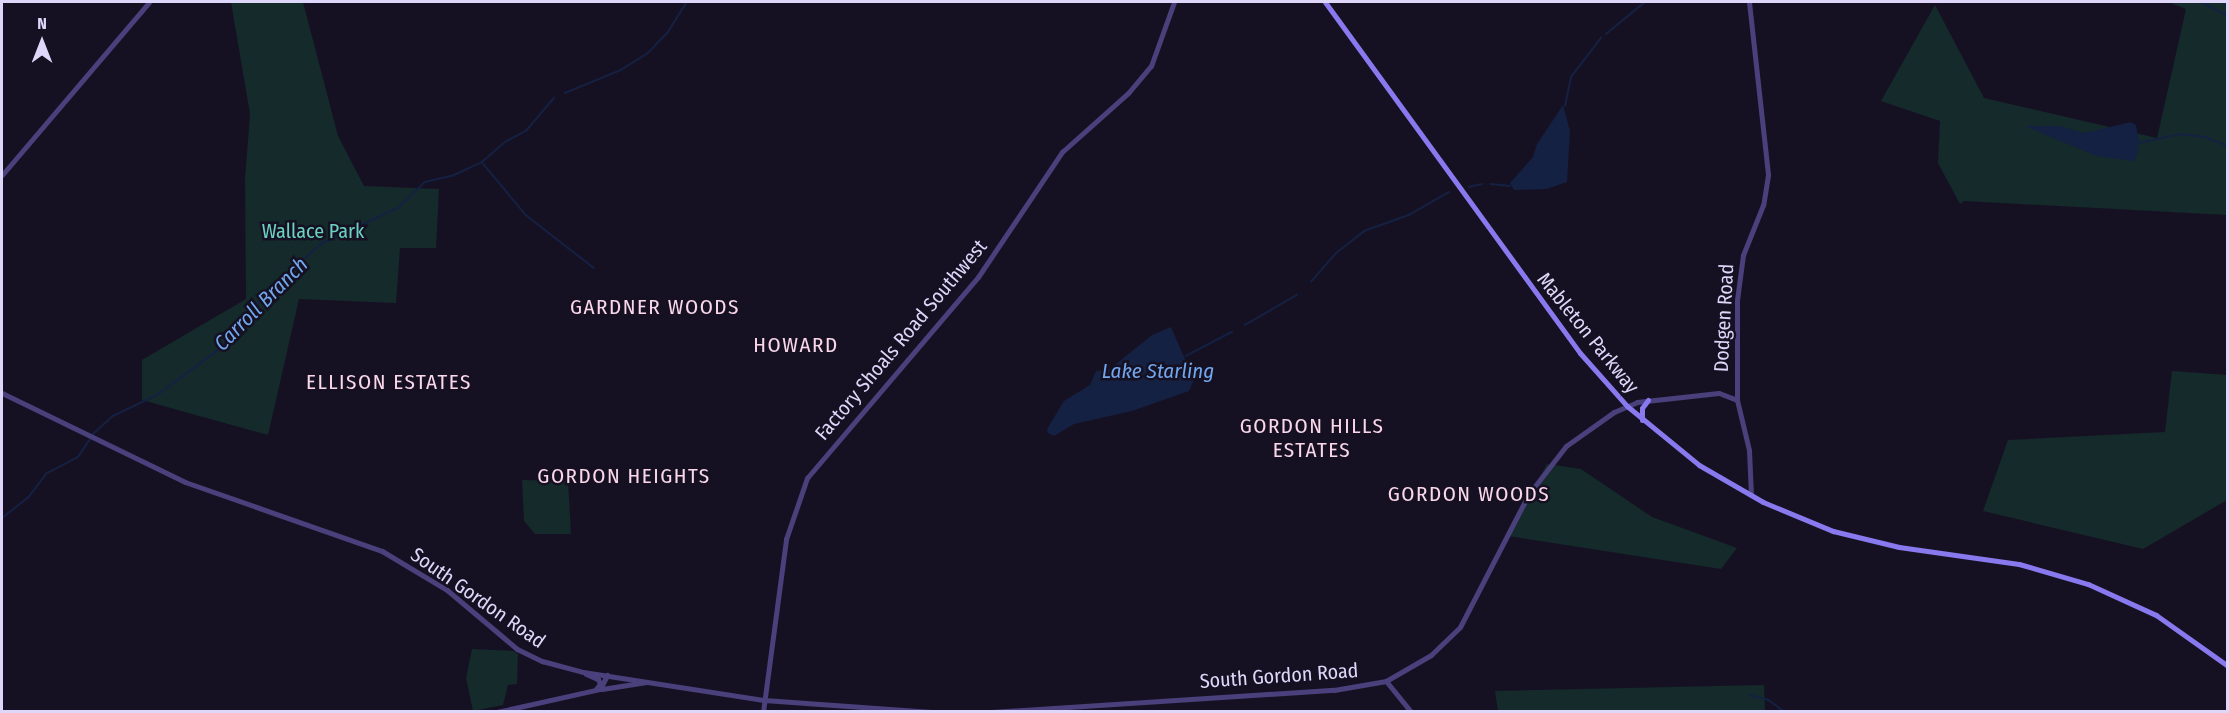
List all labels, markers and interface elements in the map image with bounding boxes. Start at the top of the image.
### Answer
north arrow [12,12,72,72]
text: N [37,14,47,33]
park label: Wallace Park [262,219,364,243]
street label: Factory Shoals Road Southwest [810,235,992,445]
water label: Carroll Branch [209,252,313,356]
street label: Dodgen Road [1709,263,1739,373]
street label: Mableton Parkway [1532,268,1644,398]
district label: GARDNER WOODS [570,294,740,320]
district label: HOWARD [753,332,839,358]
water label: Lake Starling [1102,358,1214,384]
district label: ELLISON ESTATES [306,369,472,395]
district label: GORDON HILLS ESTATES [1240,413,1384,463]
district label: GORDON HEIGHTS [537,463,711,489]
district label: GORDON WOODS [1388,481,1550,507]
street label: South Gordon Road [406,543,550,653]
street label: South Gordon Road [1199,658,1359,694]

